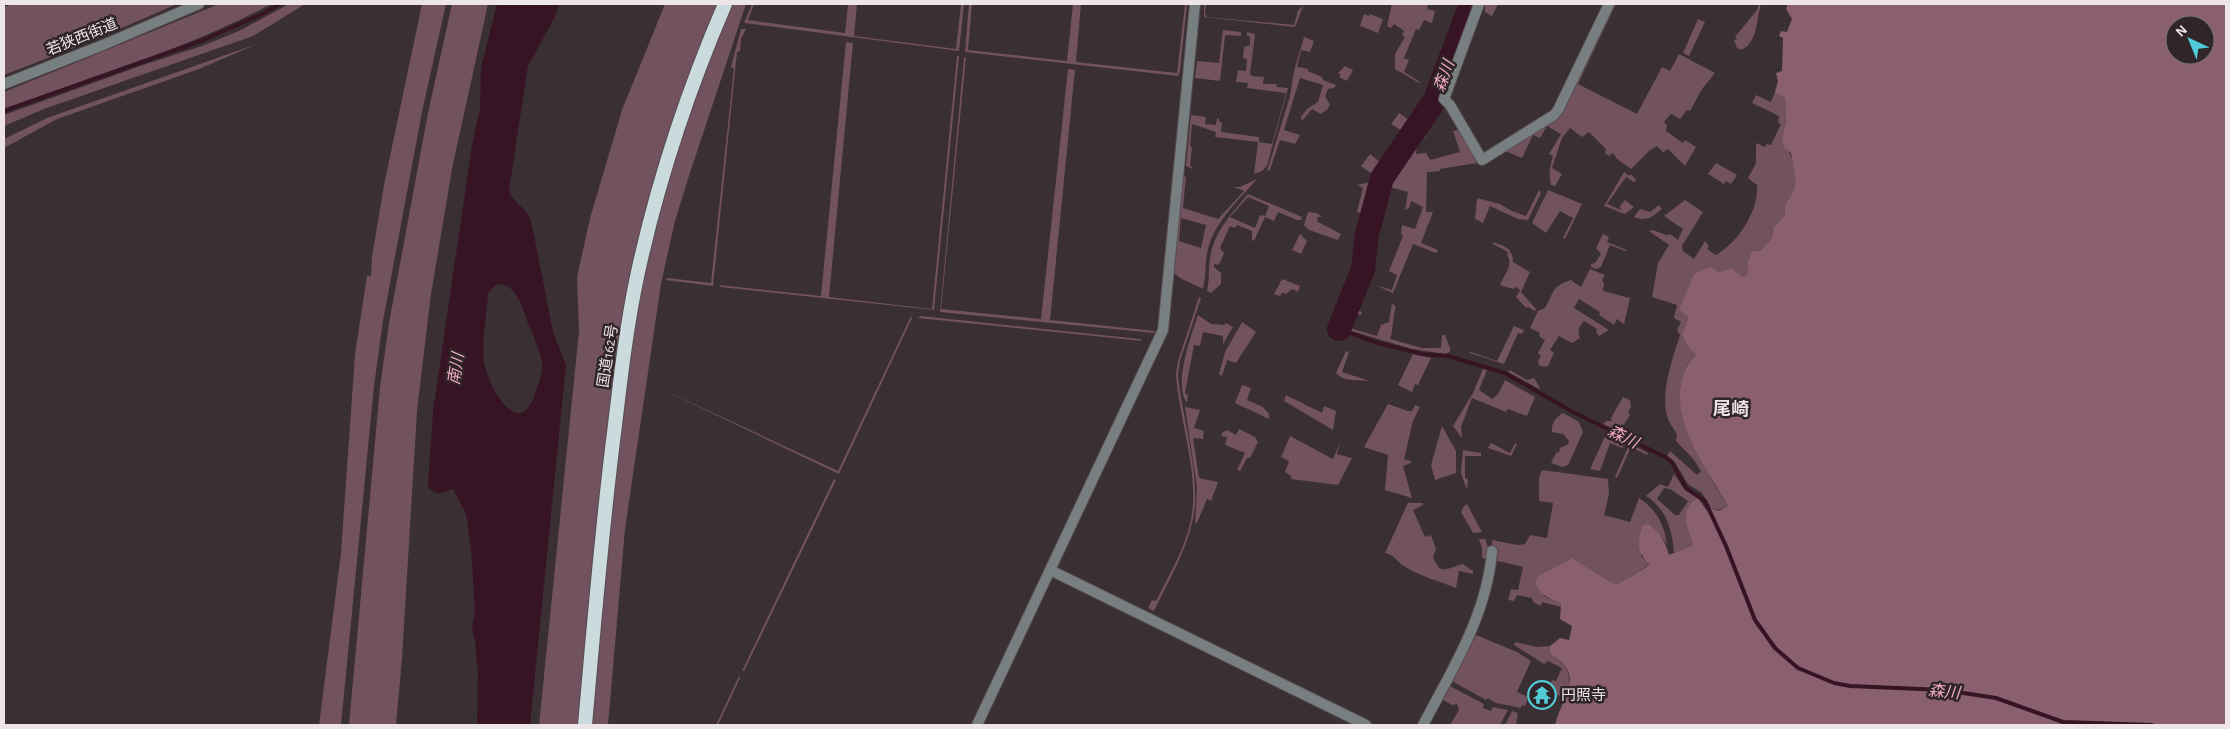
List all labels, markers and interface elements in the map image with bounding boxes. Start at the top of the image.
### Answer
street label: 若狭西街道 [44,15,120,58]
north arrow [2165,15,2215,65]
text: N [2173,23,2190,40]
water label: 森川 [1430,56,1458,94]
street label: 国道162号 [595,323,620,389]
water label: 南川 [445,350,467,386]
district label: 尾崎 [1713,400,1749,419]
water label: 森川 [1605,422,1643,452]
temple icon: 円照寺 [1527,680,1557,710]
water label: 森川 [1927,682,1963,702]
place label: 円照寺 [1561,687,1606,703]

